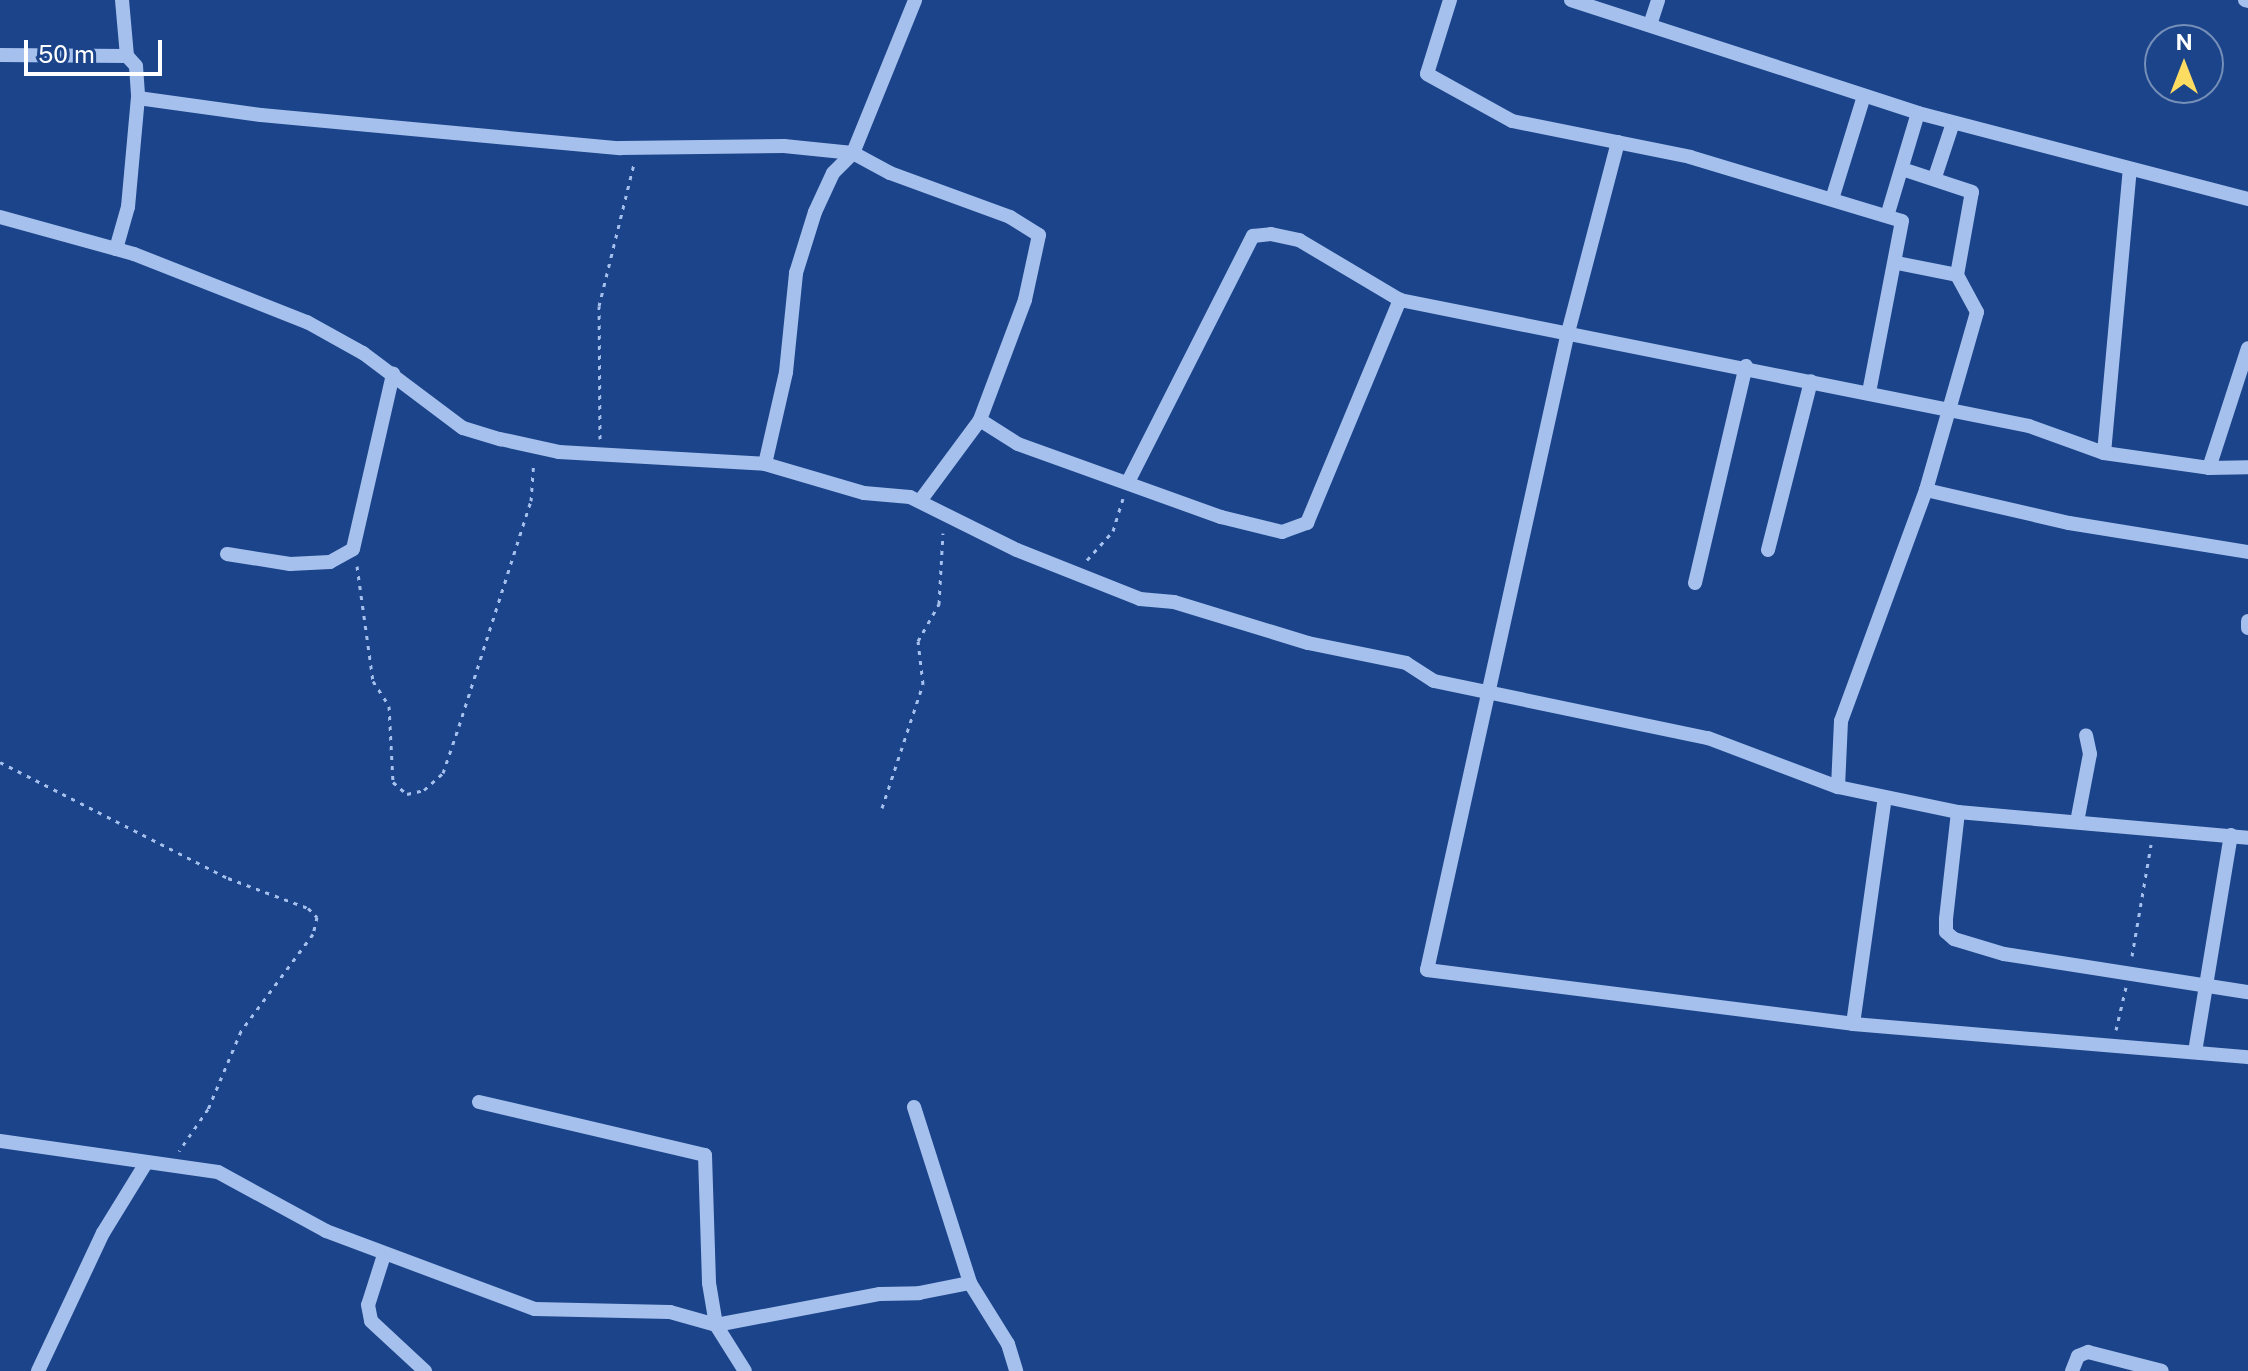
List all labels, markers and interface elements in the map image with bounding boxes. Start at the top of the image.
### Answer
scale bar [28,24,166,74]
north arrow [2144,24,2224,104]
text: N [2175,29,2193,55]
text: 50 m [38,40,95,68]

